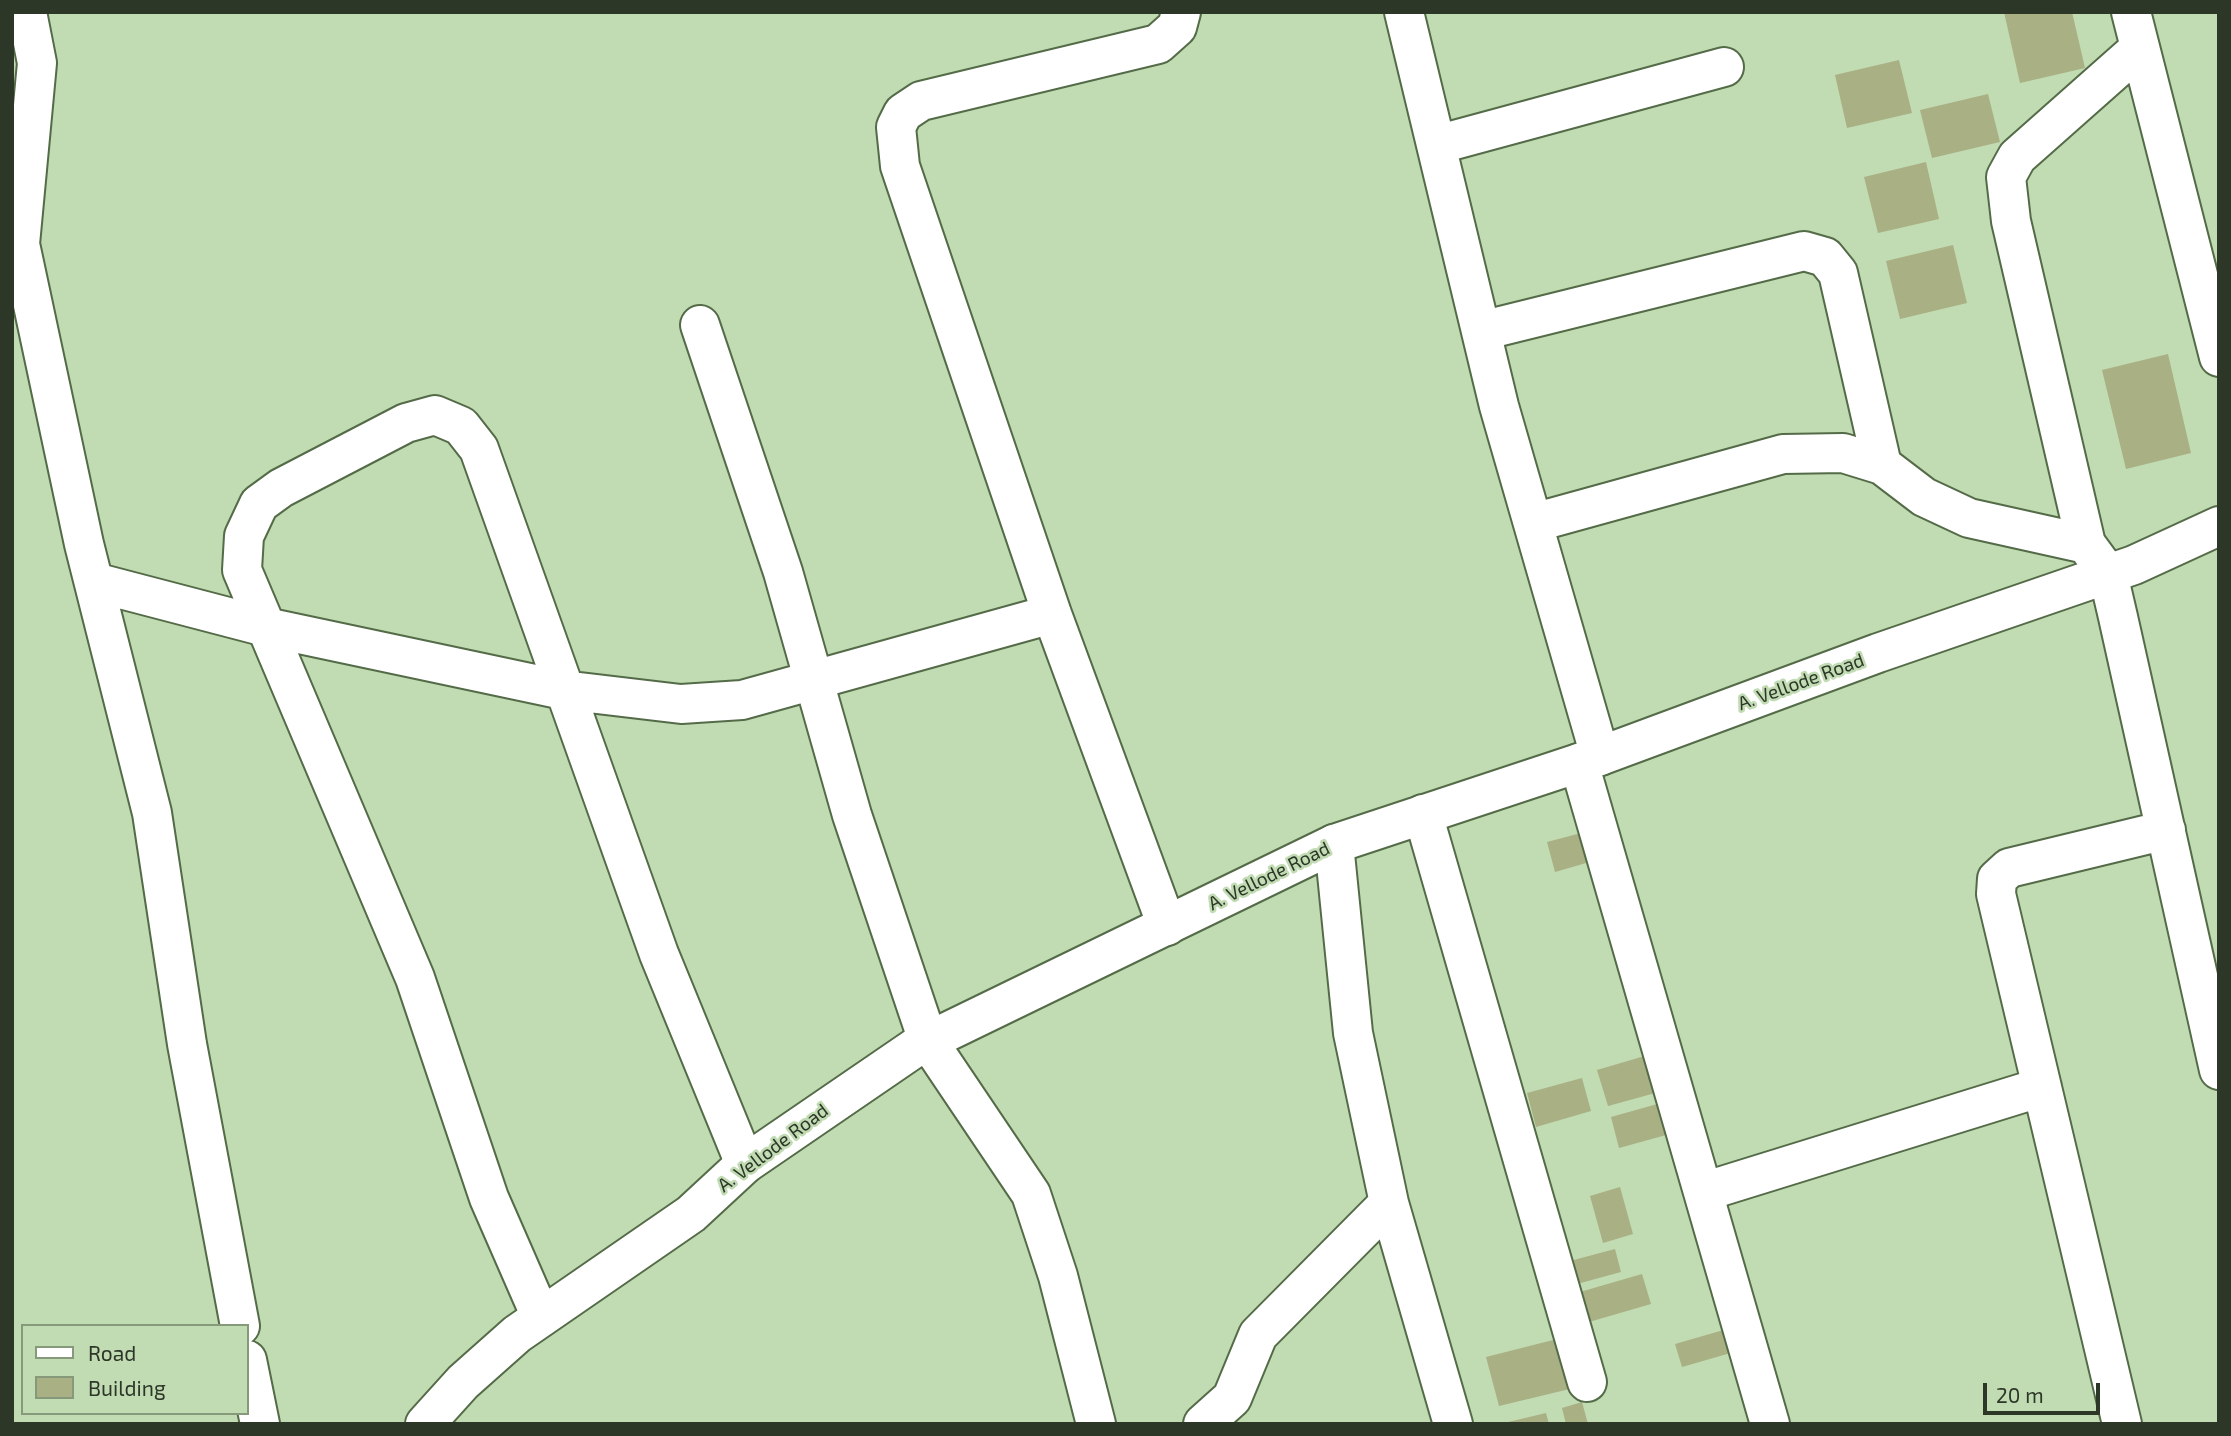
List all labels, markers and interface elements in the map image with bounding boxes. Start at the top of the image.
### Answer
street label: A. Vellode Road [1735,649,1867,715]
street label: A. Vellode Road [1204,837,1334,915]
street label: A. Vellode Road [713,1099,833,1197]
legend [21,1324,248,1415]
text: Road [88,1340,136,1365]
scale bar [1986,1370,2103,1414]
text: Building [88,1375,166,1400]
text: 20 m [1996,1382,2044,1407]

